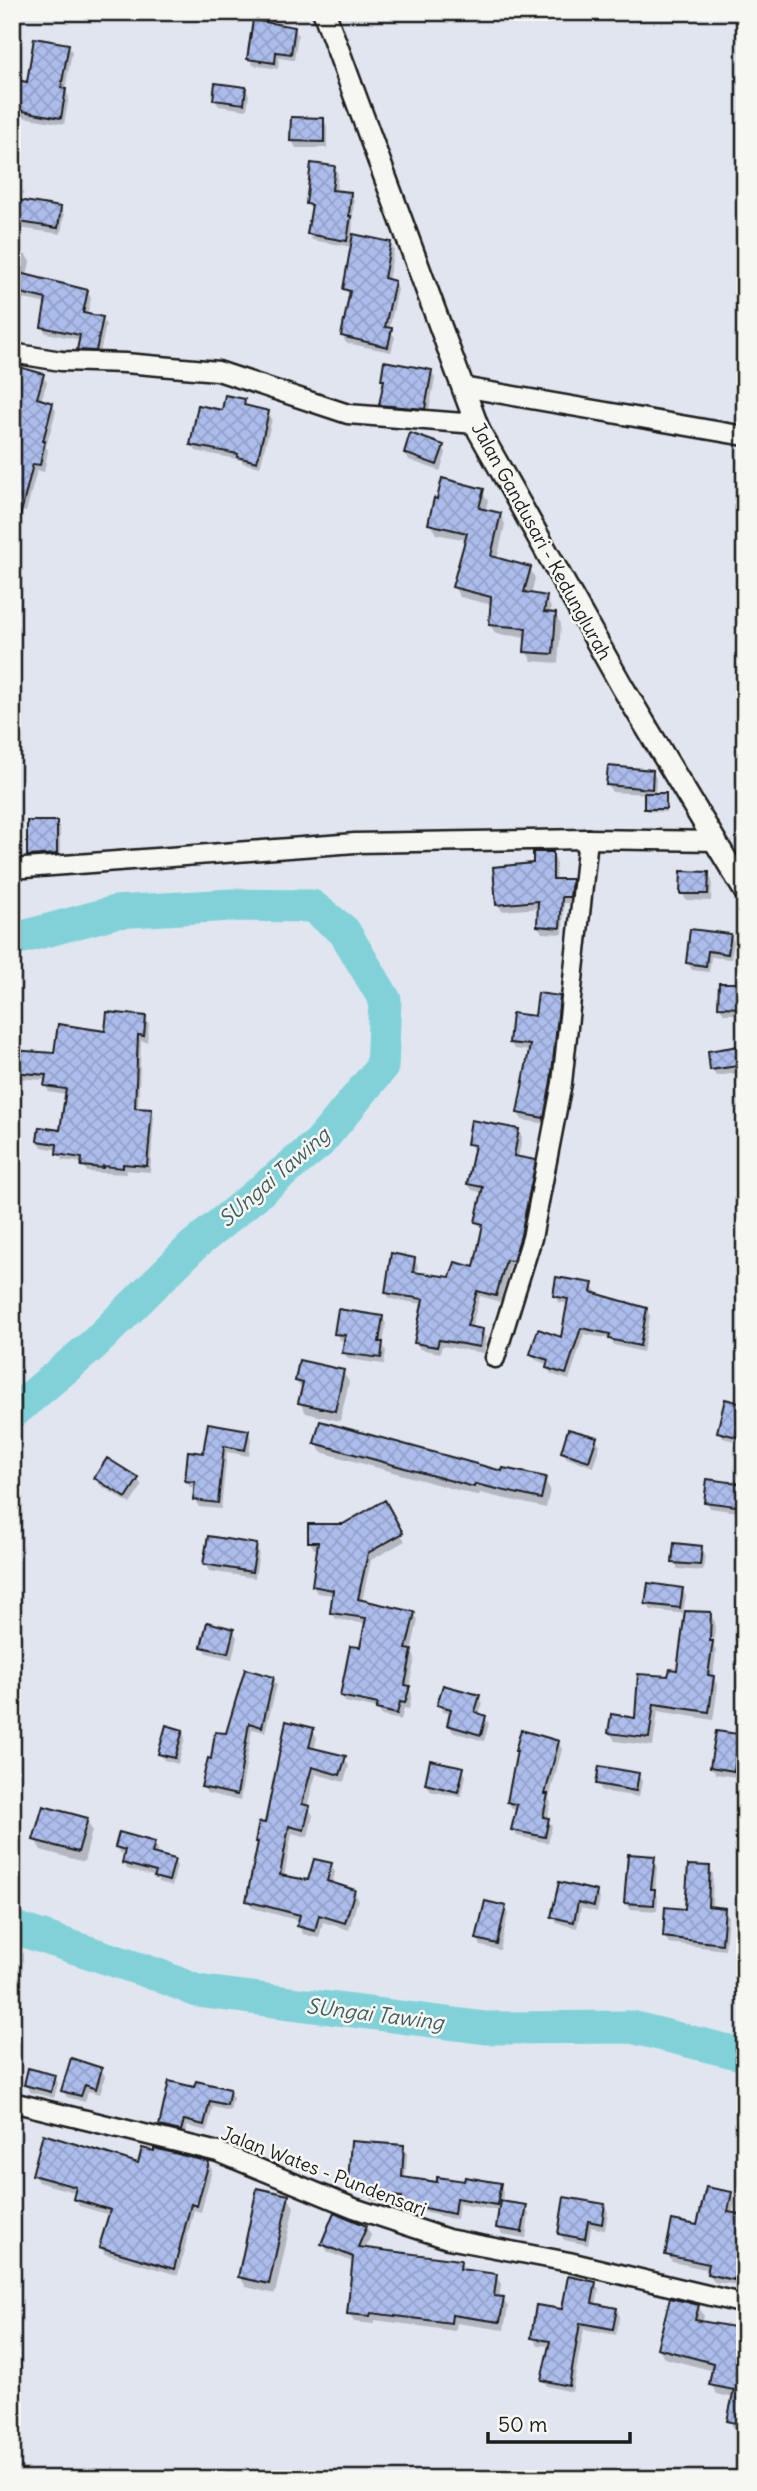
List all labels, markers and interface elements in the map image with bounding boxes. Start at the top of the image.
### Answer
street label: Jalan Gandusari - Kedunglurah [467,418,617,664]
water label: SUngai Tawing [213,1121,336,1232]
water label: SUngai Tawing [305,1992,446,2036]
street label: Jalan Wates - Pundensari [218,2121,430,2221]
scale bar [488,2400,629,2444]
text: 50 m [498,2411,547,2438]

